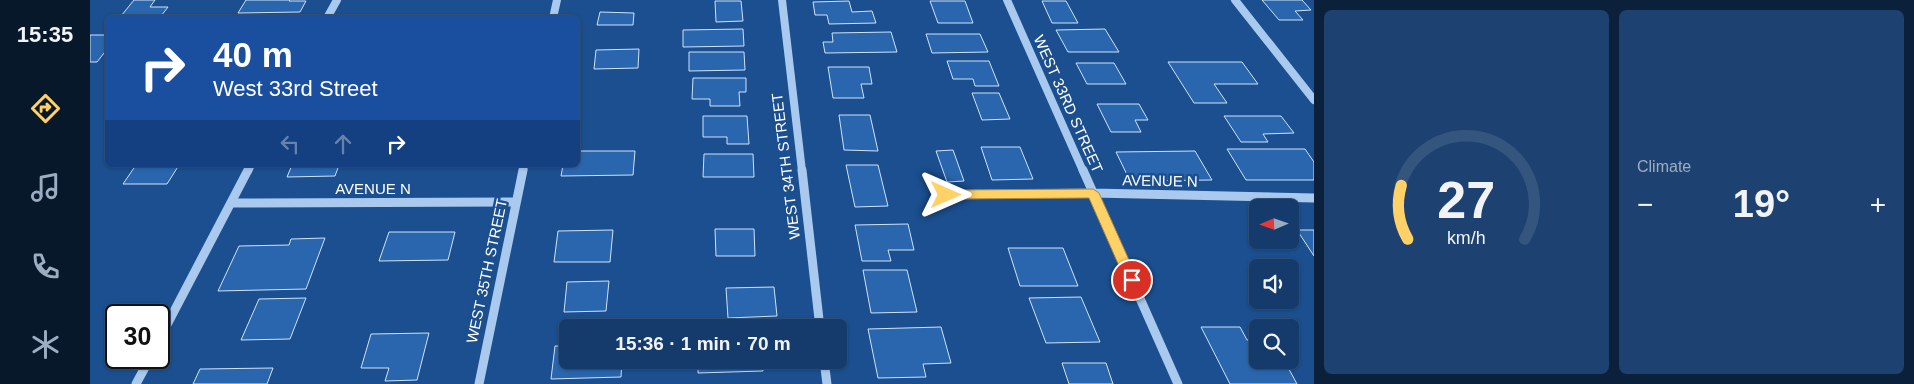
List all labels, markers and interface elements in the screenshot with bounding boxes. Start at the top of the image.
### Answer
text: 15:35 [17,22,73,47]
street label: WEST 33RD STREET [1030,32,1107,175]
icon: right [130,35,195,100]
text: 40 m [213,35,293,74]
text: West 33rd Street [213,76,378,101]
icon: directions [28,91,63,126]
street label: WEST 34TH STREET [768,92,803,240]
icon: left [276,130,304,158]
icon: ahead [329,130,357,158]
icon: right [382,130,410,158]
text: Climate [1637,158,1691,175]
position arrow [919,168,971,220]
icon: music [28,170,63,205]
street label: AVENUE N [1122,171,1198,190]
text: 27 [1438,171,1495,229]
street label: AVENUE N [335,180,411,197]
text: 19° [1733,183,1790,225]
text: − [1637,189,1653,220]
text: + [1870,189,1886,220]
street label: WEST 35TH STREET [463,197,510,345]
north arrow [1249,199,1299,249]
map controls [1249,199,1299,369]
text: km/h [1447,228,1486,248]
icon: phone [28,249,63,284]
pin [1111,259,1153,301]
button: sound [1249,259,1299,309]
icon: arrive [1118,266,1146,294]
speed limit sign: 30 [105,304,170,369]
button: search [1249,319,1299,369]
icon: climate [28,327,63,362]
text: 15:36 · 1 min · 70 m [615,333,791,354]

